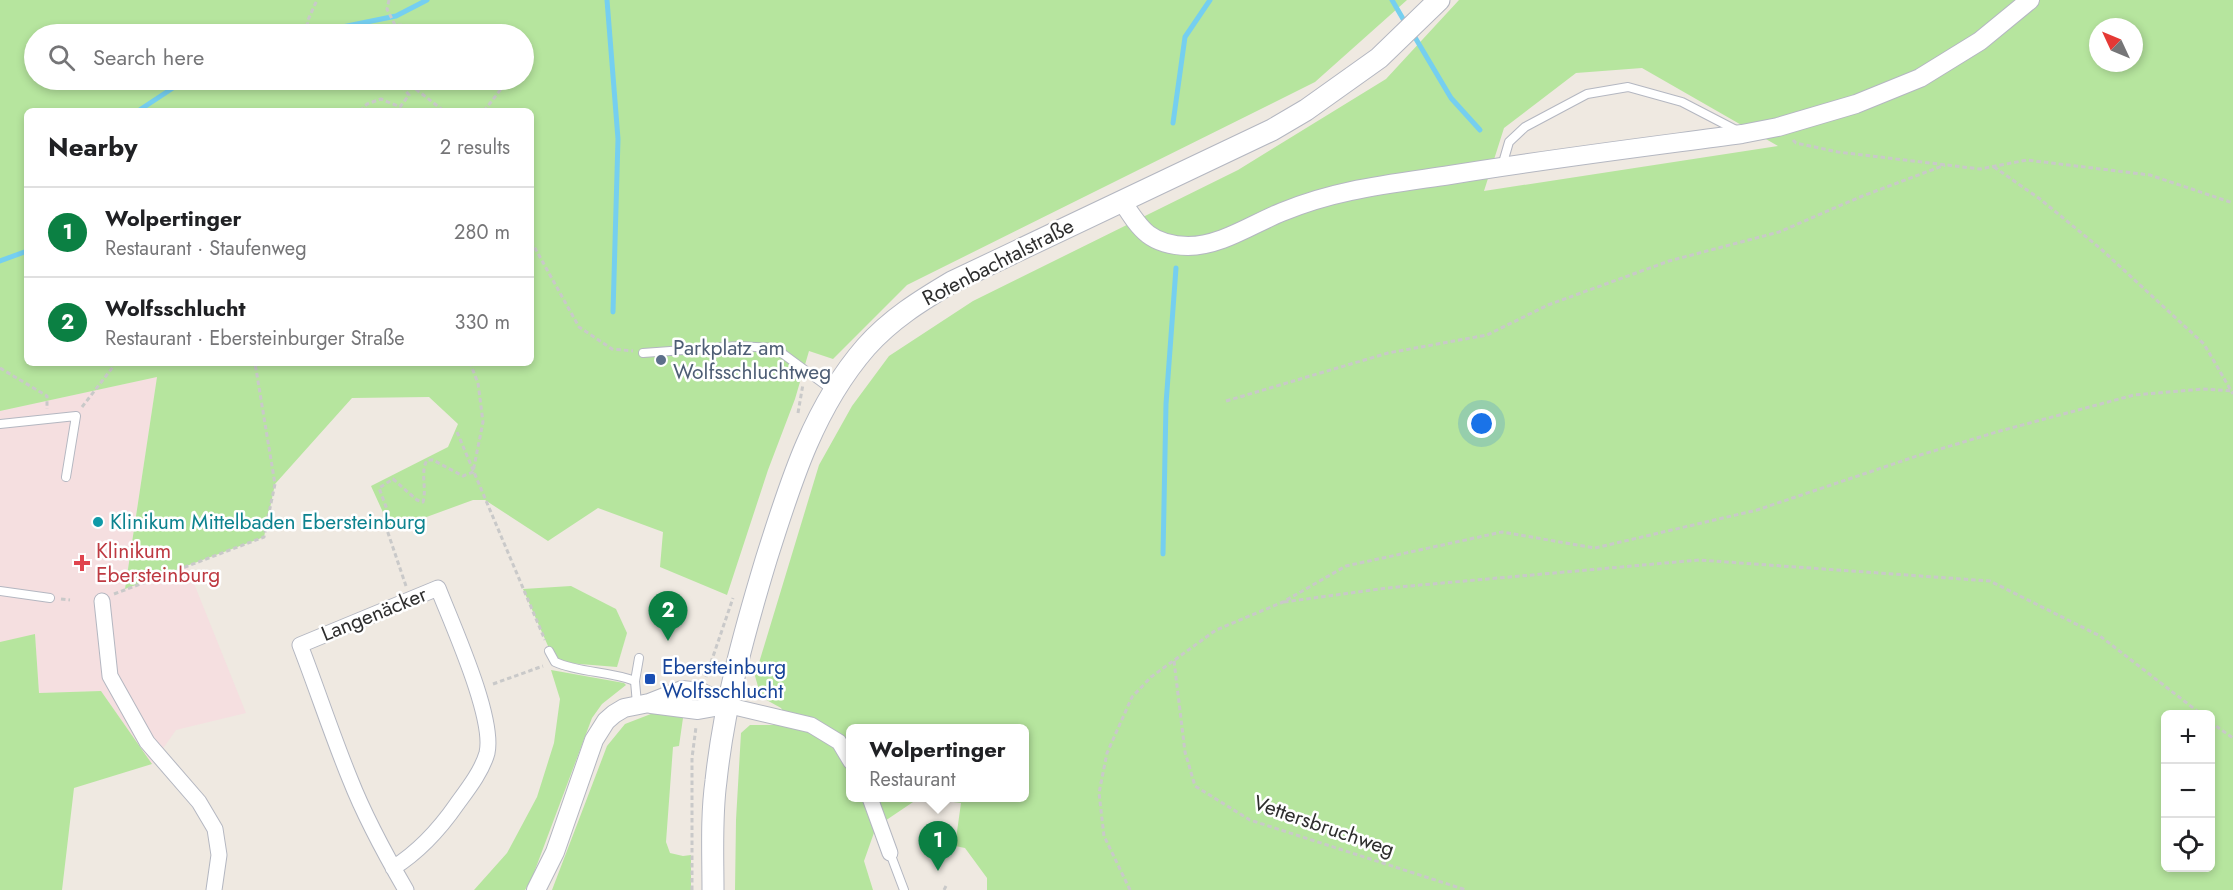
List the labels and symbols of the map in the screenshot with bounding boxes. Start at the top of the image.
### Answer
north arrow [2089,18,2143,72]
street label: Rotenbachtalstraße [917,211,1079,313]
place label: Parkplatz am Wolfsschluchtweg [673,333,831,387]
marker: Parkplatz am Wolfsschluchtweg [654,353,668,367]
your location [1467,409,1496,438]
place label: Klinikum Mittelbaden Ebersteinburg [110,507,426,537]
marker: Klinikum Mittelbaden Ebersteinburg [91,515,105,529]
place label: Klinikum Ebersteinburg [96,536,220,590]
marker: Klinikum Ebersteinburg [73,554,91,572]
street label: Langenäcker [317,579,432,649]
pin: 2 [648,592,688,641]
place label: Ebersteinburg Wolfsschlucht [662,652,786,706]
marker: Ebersteinburg Wolfsschlucht [643,672,657,686]
street label: Vettersbruchweg [1249,788,1399,864]
pin: 1 [918,822,958,871]

